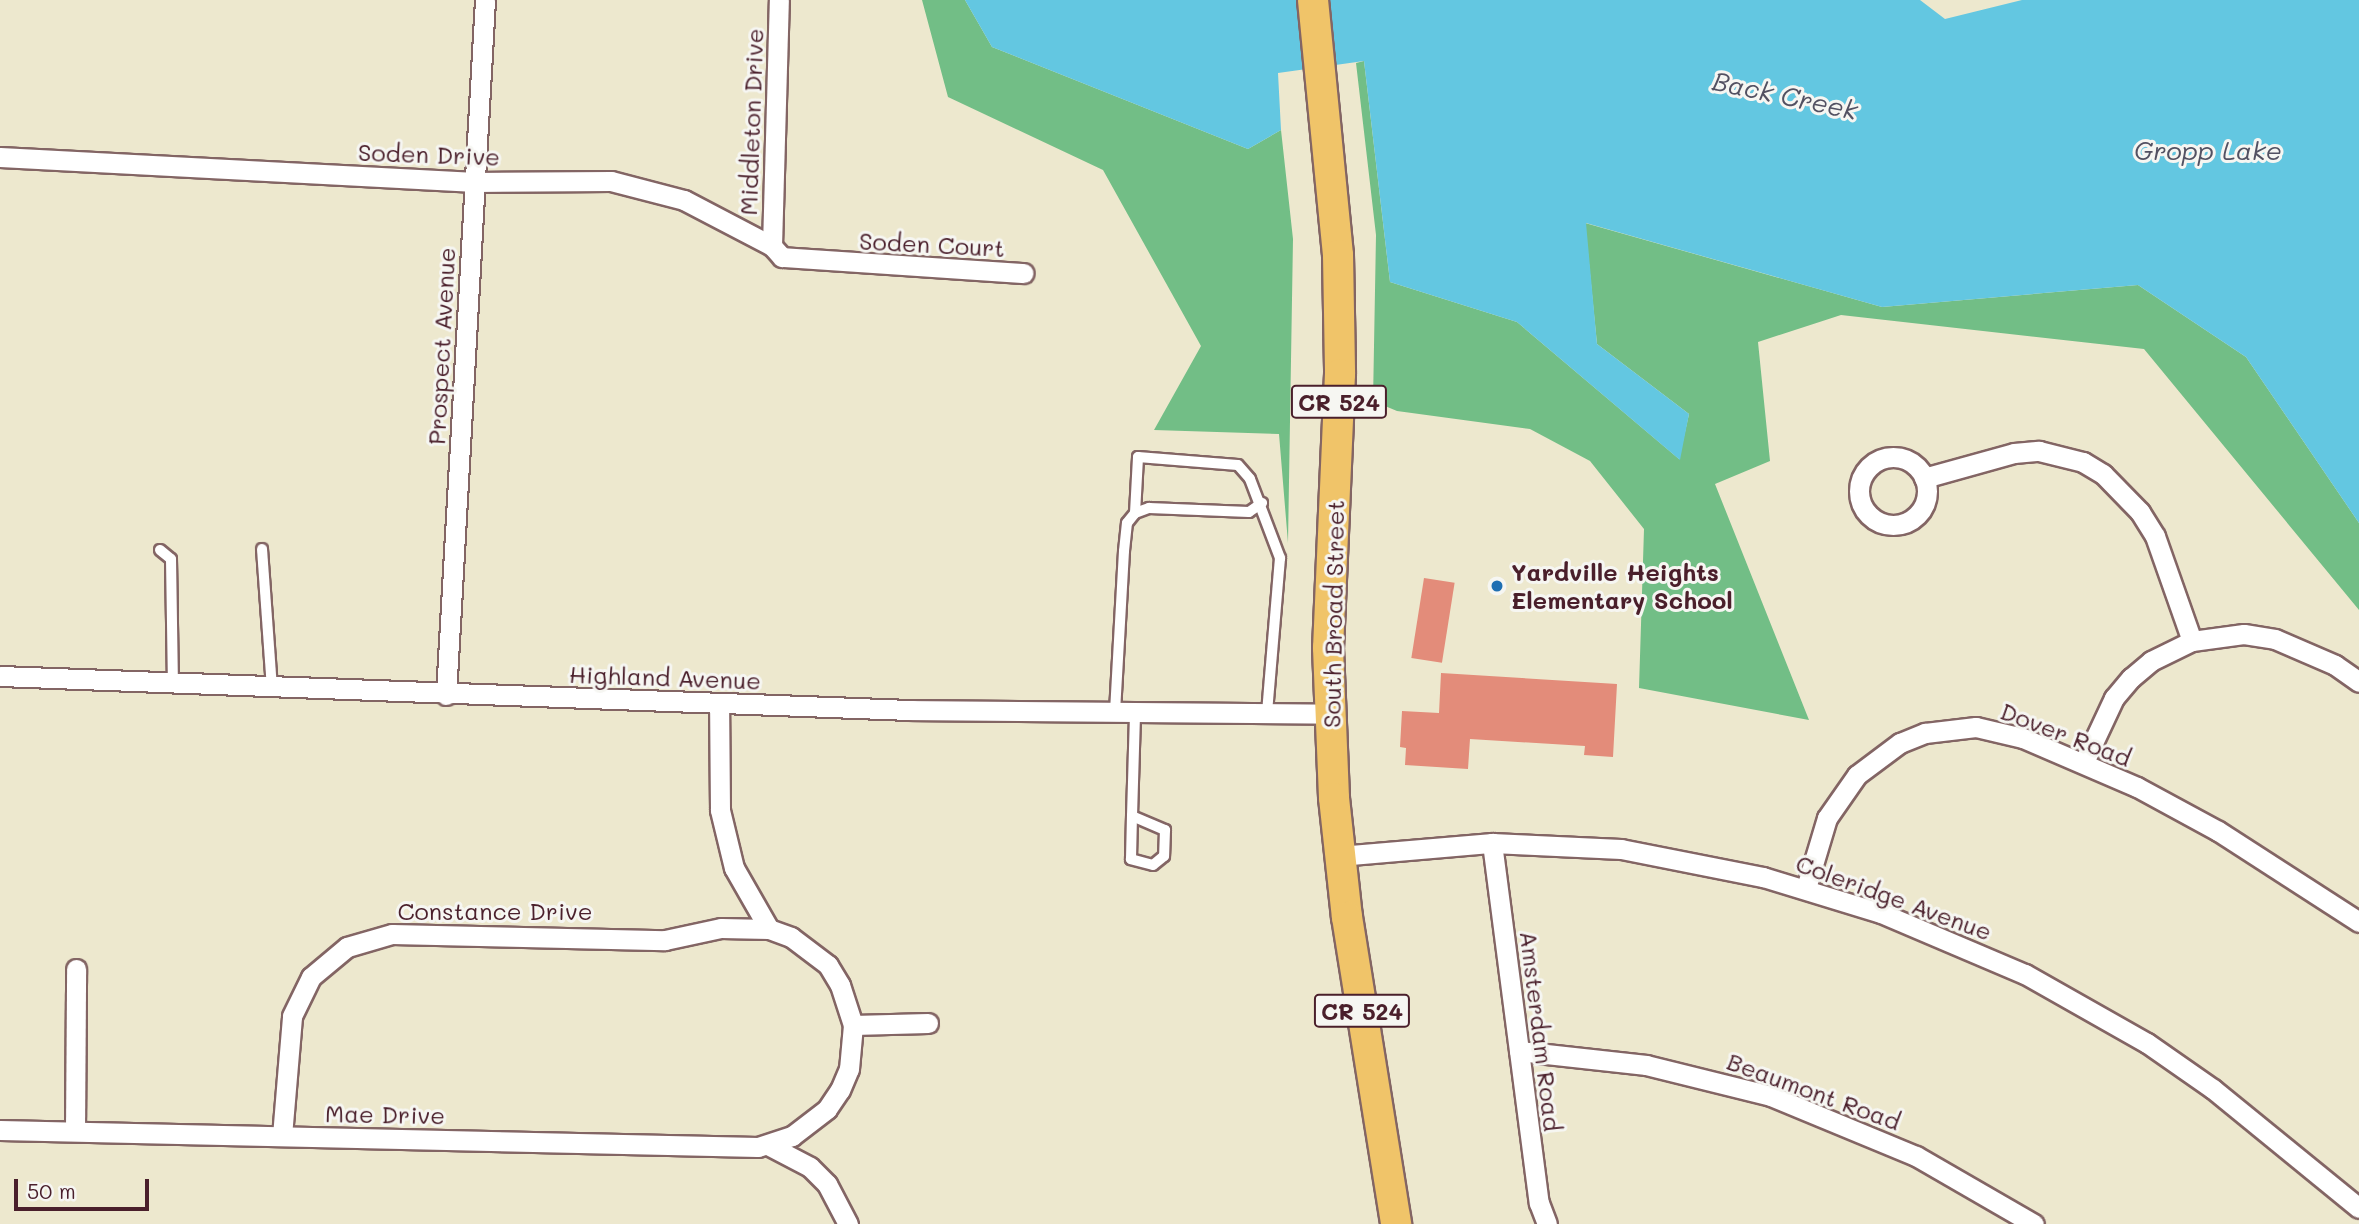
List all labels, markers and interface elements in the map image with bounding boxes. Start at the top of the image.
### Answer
street label: Middleton Drive [733,28,769,216]
water label: Back Creek [1710,65,1860,127]
water label: Gropp Lake [2134,135,2282,167]
street label: Soden Drive [357,137,501,171]
street label: Soden Court [858,226,1006,262]
street label: Prospect Avenue [421,247,461,445]
road number: CR 524 [1290,382,1388,422]
street label: South Broad Street [1317,500,1349,728]
place label: Yardville Heights Elementary School [1511,558,1733,614]
marker: Yardville Heights Elementary School [1489,578,1505,594]
street label: Highland Avenue [568,659,762,695]
street label: Dover Road [1997,696,2135,772]
street label: Coleridge Avenue [1792,848,1996,946]
street label: Constance Drive [397,897,593,925]
street label: Amsterdam Road [1514,929,1568,1133]
road number: CR 524 [1313,992,1411,1030]
street label: Beaumont Road [1723,1046,1905,1136]
street label: Mae Drive [325,1099,445,1129]
scale bar [18,1164,152,1208]
text: 50 m [27,1177,76,1204]

